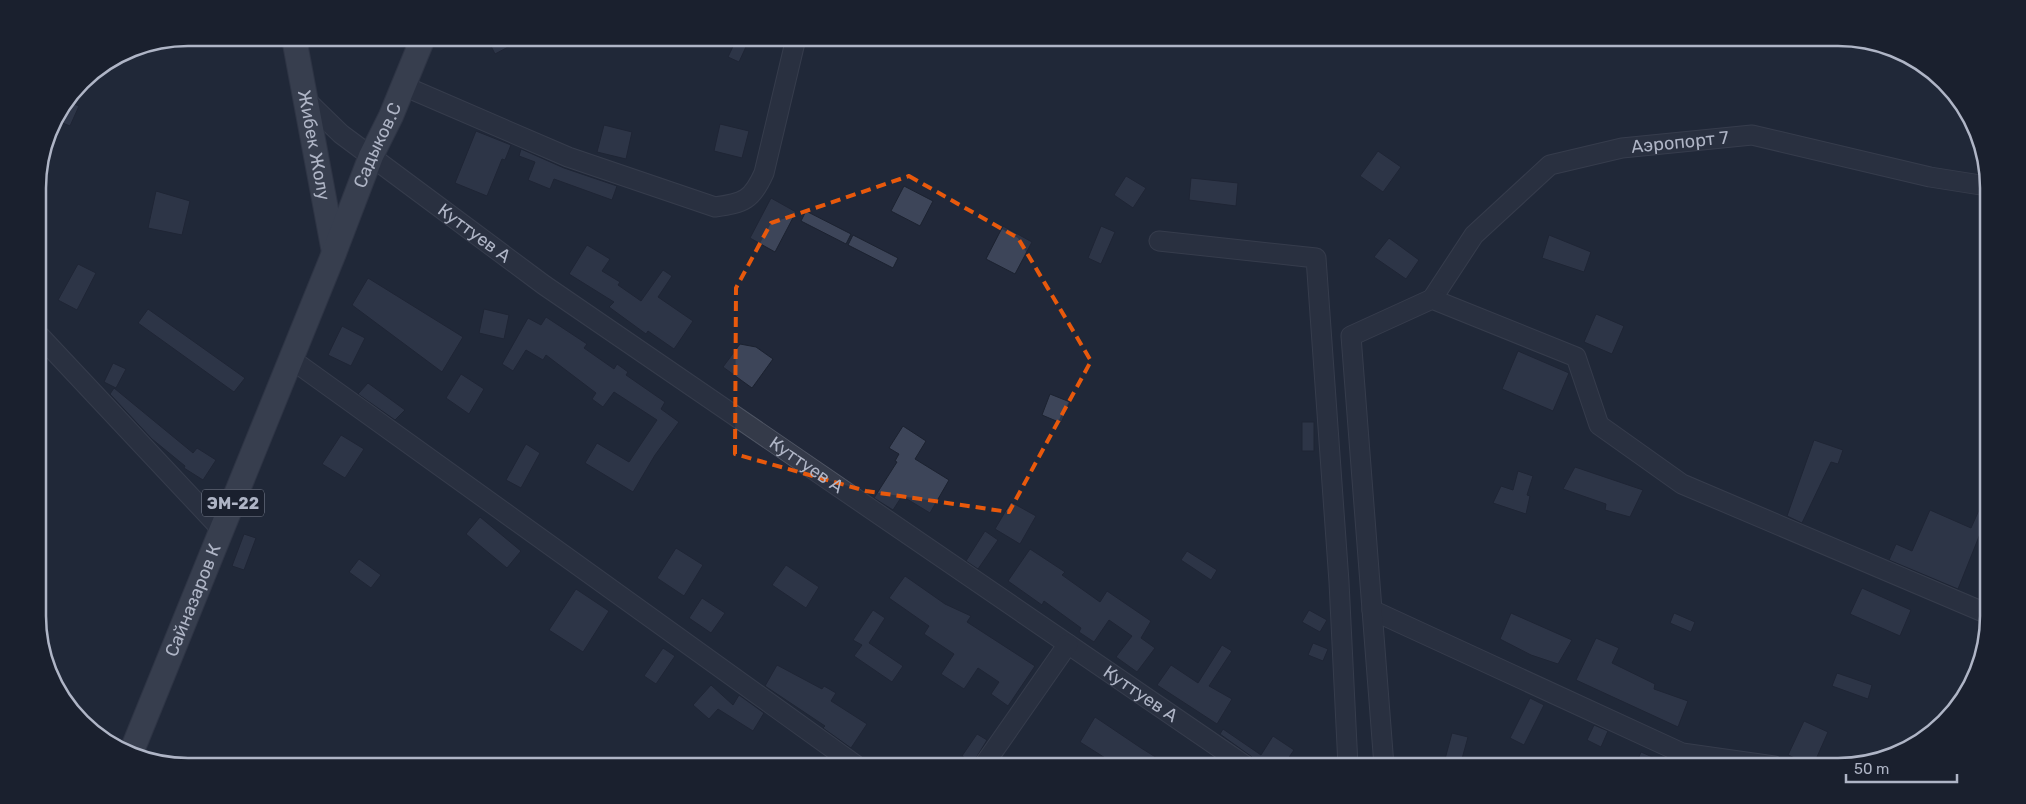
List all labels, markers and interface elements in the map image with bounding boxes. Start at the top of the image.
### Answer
street label: Жибек Жолу [293,88,335,202]
street label: Садыков.С [349,99,406,191]
street label: Аэропорт 7 [1630,126,1730,158]
street label: Куттуев А [434,199,515,267]
street label: Куттуев А [765,432,848,498]
road number: ЭМ-22 [202,489,264,516]
street label: Сайназаров К [160,540,226,660]
street label: Куттуев А [1099,661,1182,727]
scale bar [1846,752,1957,784]
text: 50 m [1854,760,1889,778]

